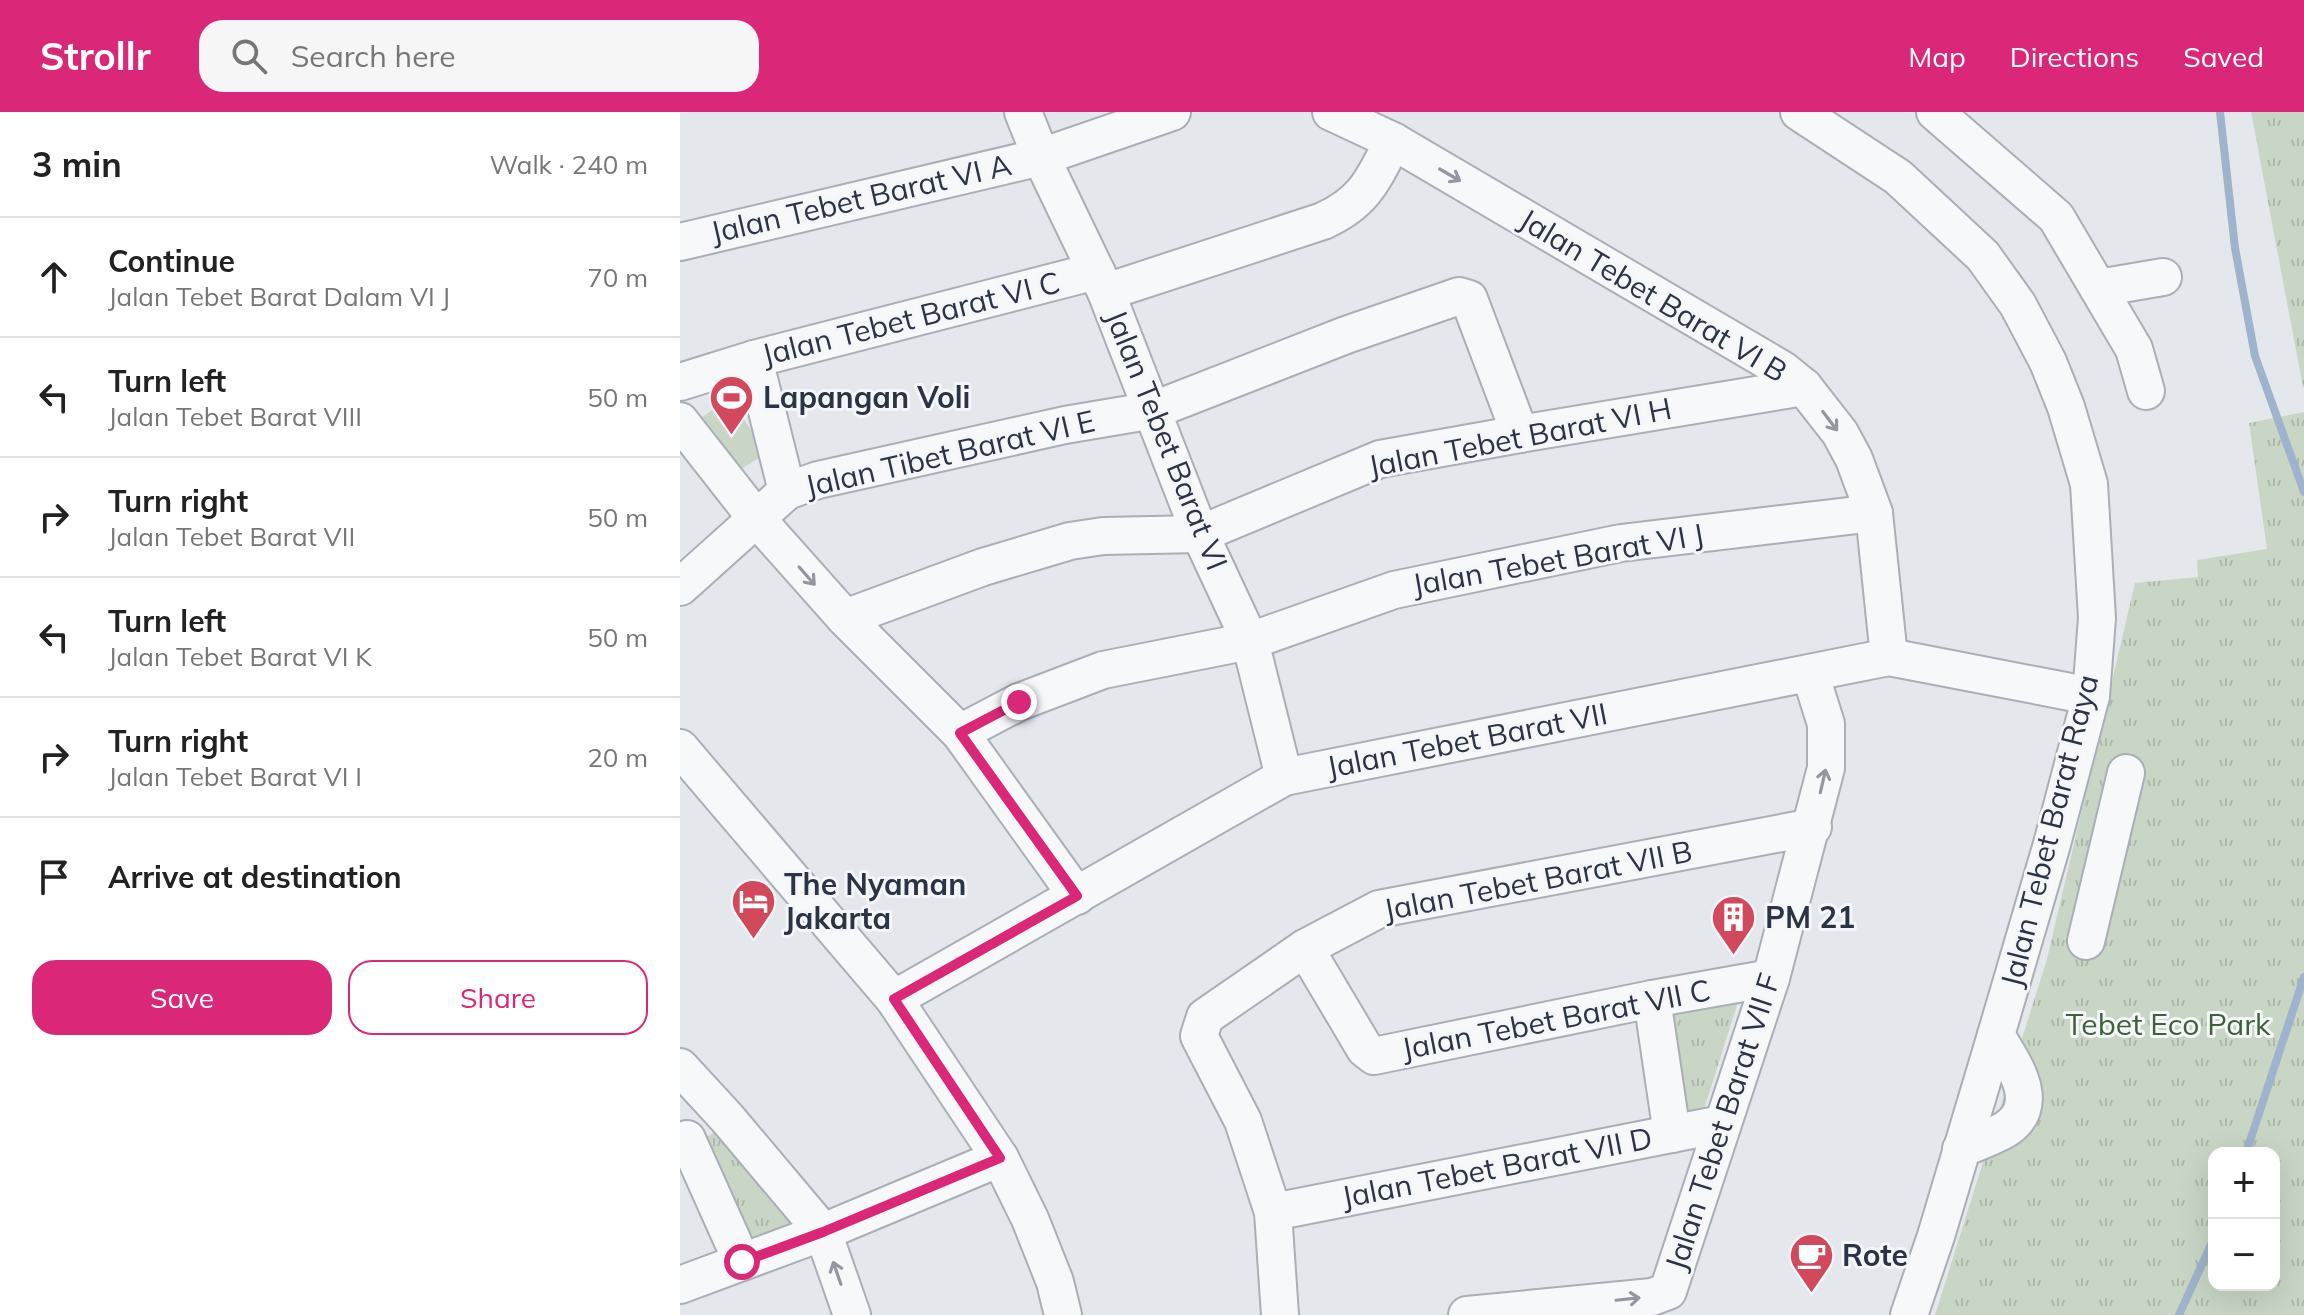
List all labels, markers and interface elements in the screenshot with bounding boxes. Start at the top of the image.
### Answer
search box [199,20,759,92]
text: Strollr [40,32,151,80]
icon: search [227,34,271,78]
text: Search here [291,37,456,75]
text: Map [1908,39,1966,74]
text: Directions [2010,39,2139,74]
text: Saved [2183,39,2264,74]
text: 3 min [32,143,122,186]
street label: Jalan Tebet Barat VI A [707,145,1015,251]
text: Walk · 240 m [489,148,648,181]
one-way arrow [1438,167,1461,183]
street label: Jalan Tebet Barat VI B [1513,200,1794,390]
text: Continue [108,242,235,280]
icon: ahead [32,255,76,299]
text: 70 m [587,261,648,294]
street label: Jalan Tebet Barat VI C [758,263,1064,373]
text: Jalan Tebet Barat Dalam VI J [108,280,450,313]
street label: Jalan Tebet Barat VI [1097,304,1236,575]
text: Turn left [108,362,226,400]
sports icon: Lapangan Voli [708,374,756,437]
icon: left [32,375,76,419]
place label: Lapangan Voli [763,378,970,416]
text: 50 m [587,381,648,414]
street label: Jalan Tebet Barat VI H [1365,389,1675,485]
text: Jalan Tebet Barat VIII [108,400,362,433]
street label: Jalan Tibet Barat VI E [801,401,1098,505]
one-way arrow [1822,410,1839,431]
text: Turn right [108,482,248,520]
icon: right [32,495,76,539]
text: 50 m [587,501,648,534]
street label: Jalan Tebet Barat VI J [1409,515,1706,603]
text: Jalan Tebet Barat VII [108,520,355,553]
one-way arrow [798,566,816,586]
text: Turn left [108,602,226,640]
icon: left [32,615,76,659]
text: 50 m [587,621,648,654]
text: Jalan Tebet Barat VI K [108,640,372,673]
street label: Jalan Tebet Barat Raya [1992,670,2106,991]
route end [1001,684,1037,720]
street label: Jalan Tebet Barat VII [1323,694,1610,786]
text: Turn right [108,722,248,760]
icon: right [32,735,76,779]
text: 20 m [587,741,648,774]
text: Jalan Tebet Barat VI I [108,760,362,793]
one-way arrow [1816,768,1831,794]
street label: Jalan Tebet Barat VII B [1380,831,1695,929]
icon: arrive [32,855,76,899]
text: Arrive at destination [108,858,402,896]
place label: The Nyaman Jakarta [784,865,966,937]
hotel icon: The Nyaman Jakarta [729,878,777,941]
building icon: PM 21 [1710,894,1758,957]
place label: PM 21 [1765,898,1855,936]
button: Save [32,960,332,1035]
button: Share [348,960,648,1035]
street label: Jalan Tebet Barat VII F [1656,968,1788,1275]
street label: Jalan Tebet Barat VII C [1398,970,1713,1068]
park label: Tebet Eco Park [2066,1005,2271,1043]
street label: Jalan Tebet Barat VII D [1338,1118,1655,1216]
map controls [2208,1147,2280,1291]
button: + [2208,1147,2280,1219]
button: − [2208,1219,2280,1291]
cafe icon: Rote [1787,1232,1835,1295]
place label: Rote [1842,1236,1908,1274]
route start [724,1244,760,1280]
one-way arrow [829,1261,844,1286]
one-way arrow [1614,1291,1641,1306]

